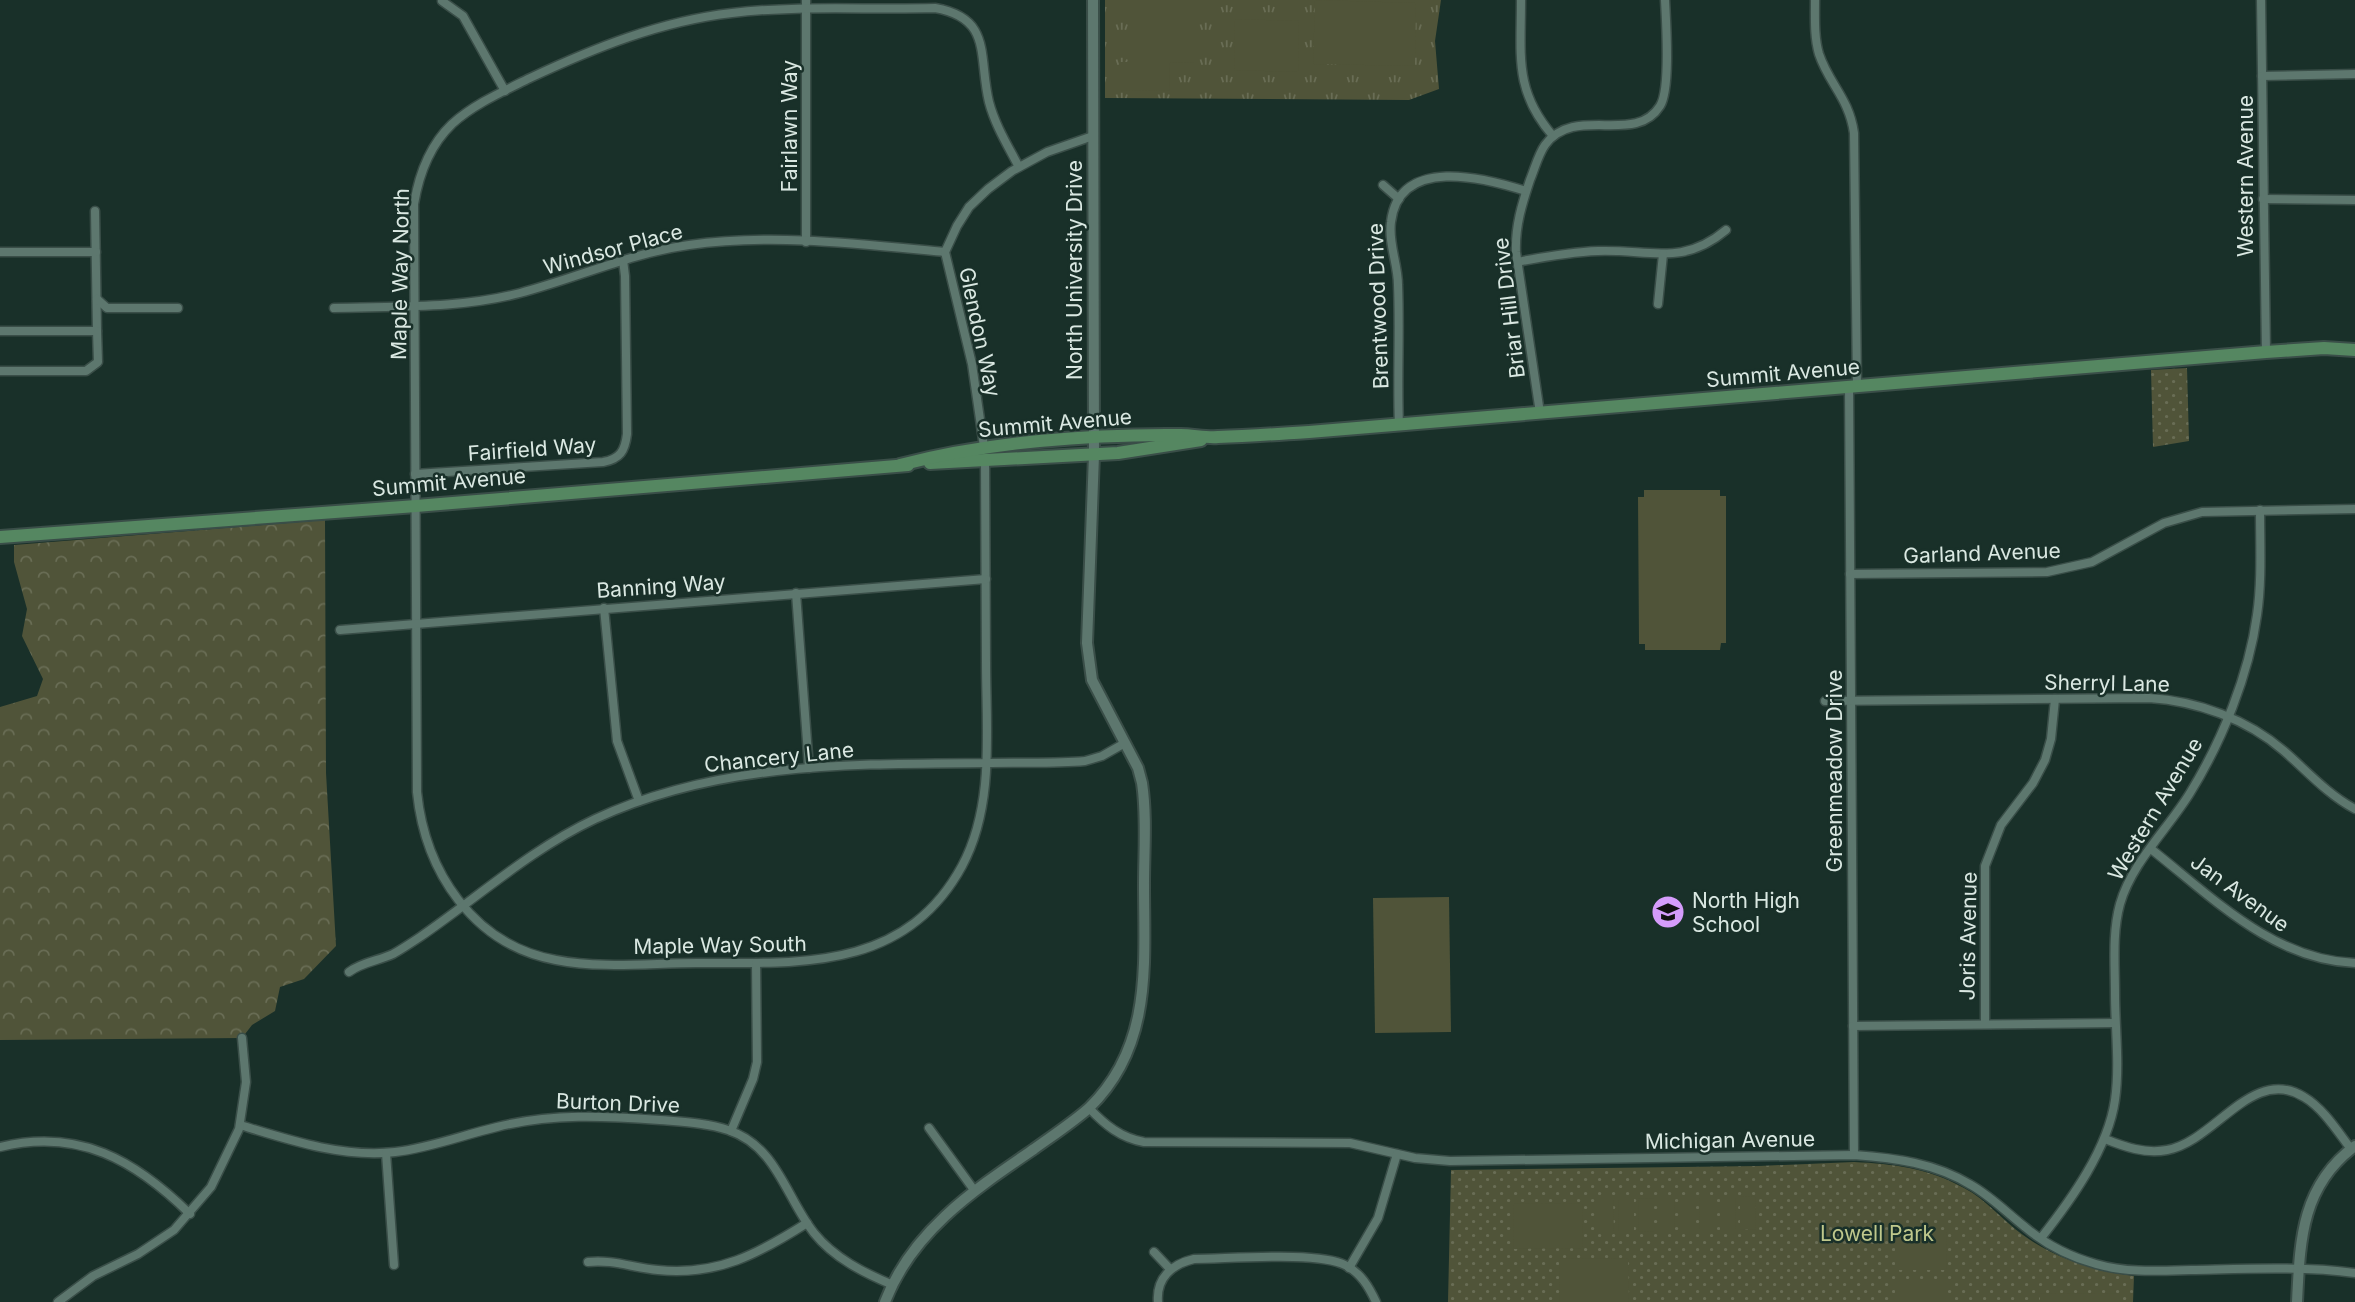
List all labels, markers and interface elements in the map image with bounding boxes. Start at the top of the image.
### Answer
street label: Fairlawn Way [777,60,802,192]
street label: Western Avenue [2233,95,2258,257]
street label: North University Drive [1062,160,1087,380]
street label: Maple Way North [386,188,414,360]
street label: Windsor Place [541,218,685,280]
street label: Brentwood Drive [1363,223,1393,389]
street label: Briar Hill Drive [1488,236,1530,380]
street label: Glendon Way [954,265,1006,399]
street label: Summit Avenue [1705,354,1861,392]
street label: Summit Avenue [977,404,1133,442]
street label: Fairfield Way [467,432,597,466]
street label: Summit Avenue [371,463,527,501]
street label: Garland Avenue [1903,538,2061,568]
street label: Banning Way [596,569,727,603]
street label: Greenmeadow Drive [1822,669,1847,873]
street label: Sherryl Lane [2044,669,2170,697]
street label: Western Avenue [2103,733,2207,885]
street label: Chancery Lane [703,737,855,777]
street label: Jan Avenue [2186,849,2294,937]
street label: Joris Avenue [1954,871,1982,1001]
place label: North High School [1692,888,1800,937]
school or university icon: North High School [1649,893,1687,931]
street label: Maple Way South [633,931,807,959]
street label: Burton Drive [556,1088,680,1118]
street label: Michigan Avenue [1645,1126,1815,1154]
park label: Lowell Park [1820,1221,1935,1246]

